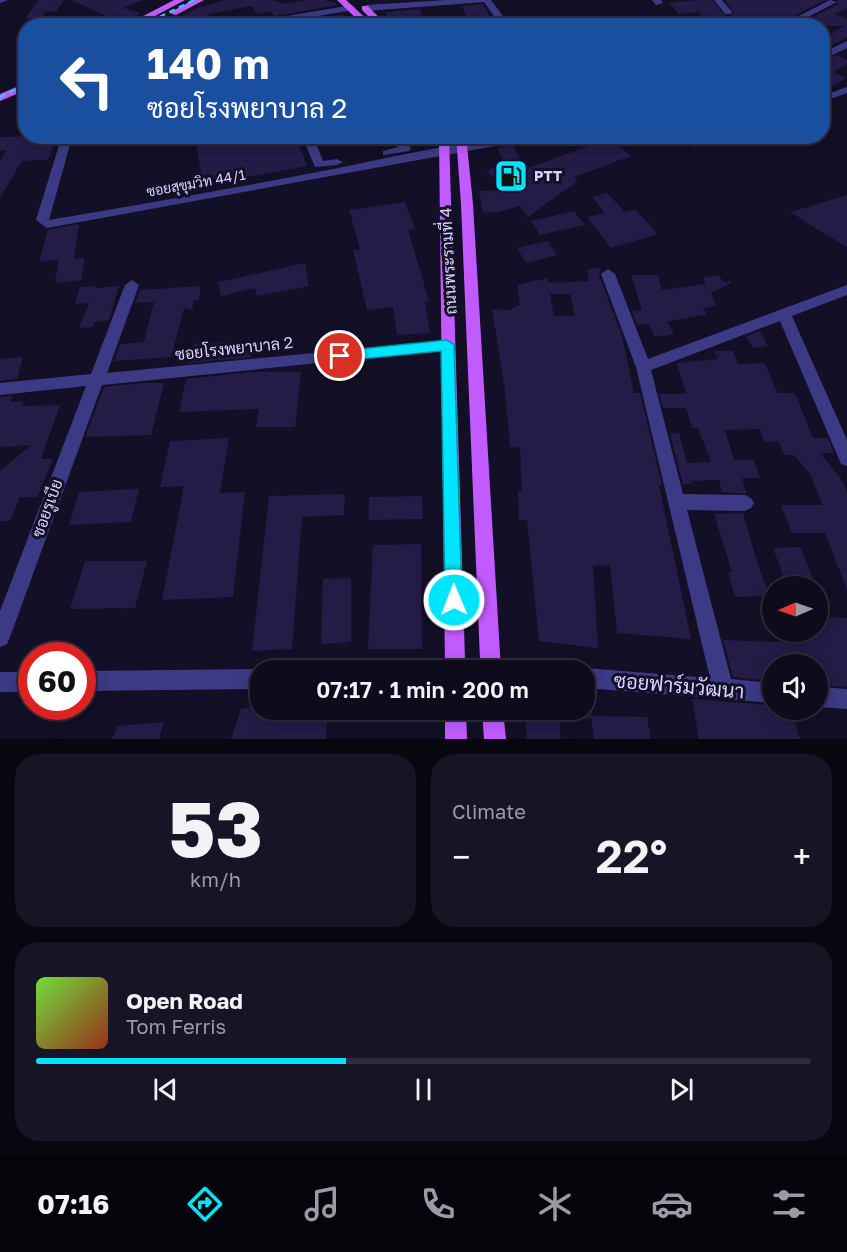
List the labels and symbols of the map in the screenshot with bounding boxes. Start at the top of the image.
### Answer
fuel station icon: PTT [493,158,529,194]
street label: ซอยสุขุมวิท 44/1 [145,165,247,202]
place label: PTT [534,167,562,184]
street label: ถนนพระรามที่ 4 [431,207,461,315]
pin [314,330,365,381]
street label: ซอยโรงพยาบาล 2 [174,331,294,364]
street label: ซอยรูเบีย [26,476,69,541]
position arrow [422,568,486,632]
north arrow [762,576,828,642]
speed limit sign: 60 [18,642,96,720]
street label: ซอยฟาร์มวัฒนา [613,666,745,703]

